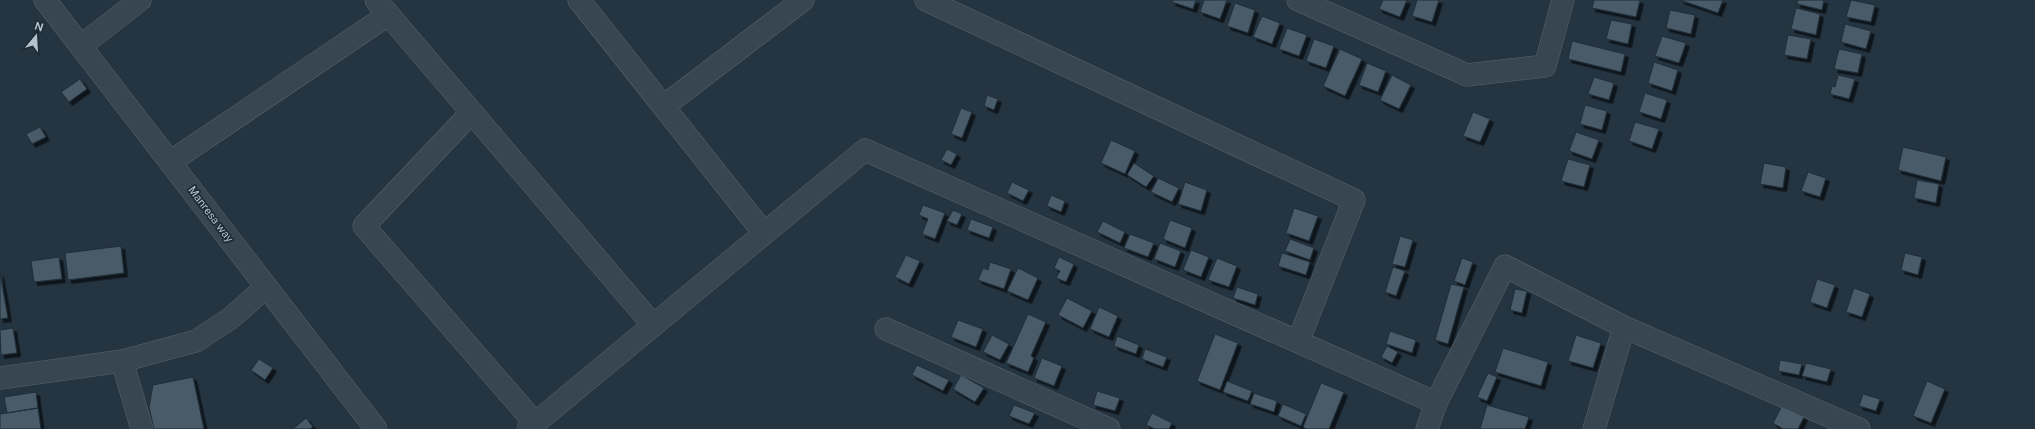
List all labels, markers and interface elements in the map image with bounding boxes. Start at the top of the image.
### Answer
north arrow [16,16,56,56]
text: N [33,19,45,34]
street label: Manresa way [186,184,236,244]

